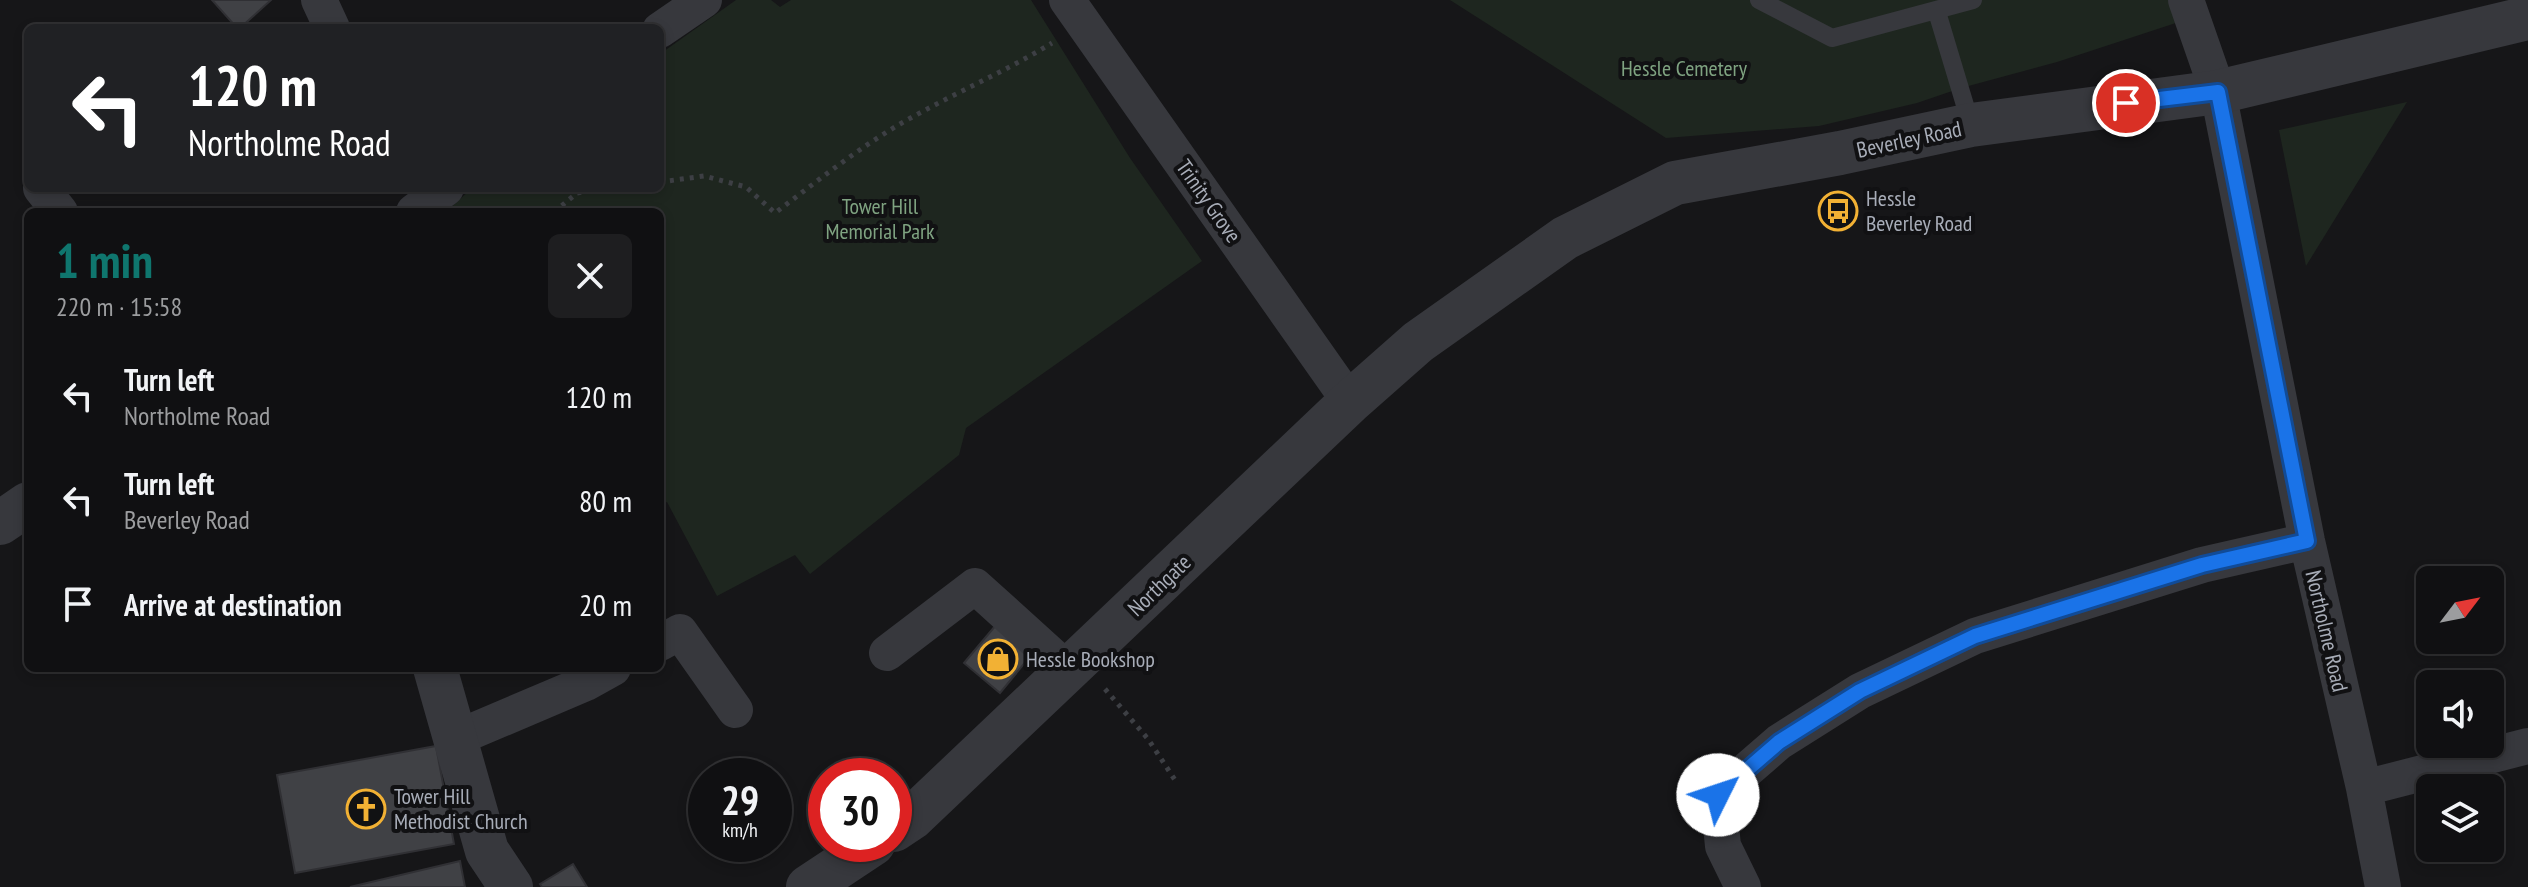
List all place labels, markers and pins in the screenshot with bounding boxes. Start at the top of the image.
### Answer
pin [2092,69,2160,137]
place label: Hessle Beverley Road [1866,184,1972,237]
bus stop icon: Hessle Beverley Road [1817,190,1859,232]
shop icon: Hessle Bookshop [977,638,1019,680]
place label: Hessle Bookshop [1026,645,1155,673]
place label: Tower Hill Methodist Church [394,782,528,835]
church icon: Tower Hill Methodist Church [345,788,387,830]

